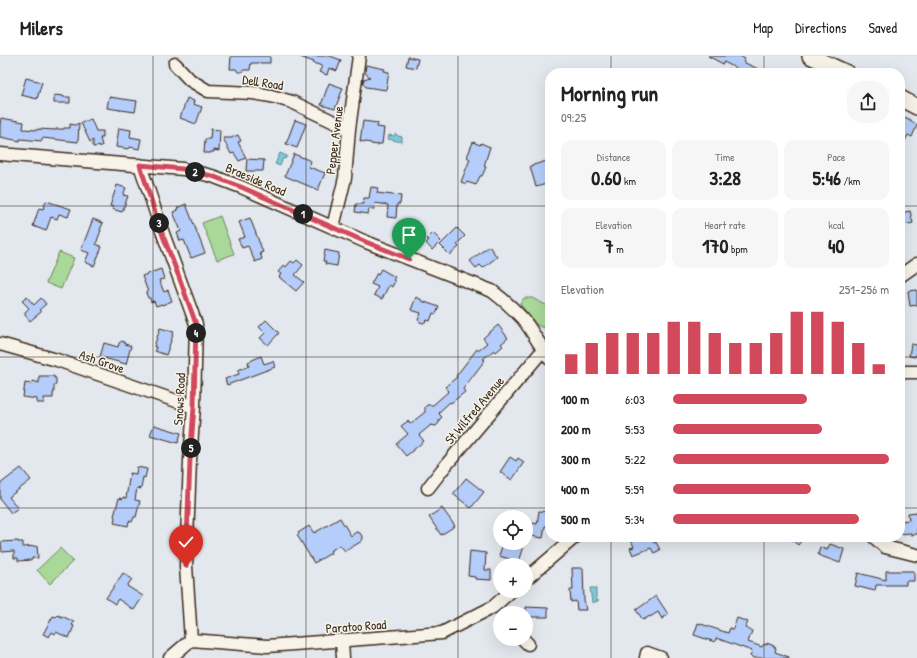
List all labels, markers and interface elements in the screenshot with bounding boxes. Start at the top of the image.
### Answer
text: Milers [20,15,63,41]
text: Map [753,18,773,37]
text: Directions [795,18,846,37]
text: Saved [868,18,897,37]
street label: Dell Road [241,70,285,94]
text: Morning run [561,78,658,108]
button: share [847,81,889,123]
street label: Pepper Avenue [321,105,347,175]
text: 09:25 [561,108,586,126]
text: Distance [597,150,630,164]
text: Time [715,150,735,164]
text: Pace [827,150,845,164]
street label: Braeside Road [223,158,289,200]
pin: 2 [185,162,205,182]
text: 0.60 [591,164,621,191]
text: 3:28 [709,164,741,191]
text: 5:46 [812,164,841,191]
text: 2 [192,165,198,179]
text: km [621,174,636,188]
text: /km [841,174,860,188]
pin: 1 [293,204,313,224]
text: 1 [301,207,305,221]
pin: 3 [149,213,169,233]
text: 3 [157,216,161,230]
pin [392,218,426,259]
text: Elevation [595,218,632,232]
text: Heart rate [704,218,746,232]
text: kcal [828,218,844,232]
icon: arrive [398,224,420,246]
text: 7 [604,232,614,259]
text: 170 [702,232,728,259]
text: 40 [828,232,845,259]
text: m [614,242,624,256]
text: bpm [728,242,748,256]
text: Elevation [561,280,604,298]
text: 251–256 m [839,280,889,298]
pin: 4 [186,323,206,343]
text: 4 [194,326,198,340]
street label: Ash Grove [77,345,127,377]
street label: Snows Road [169,372,189,426]
street label: St Wilfred Avenue [440,372,508,448]
text: 100 m [561,390,589,408]
text: 6:03 [625,390,645,408]
text: 200 m [561,420,591,438]
text: 5:53 [625,420,645,438]
pin: 5 [181,438,201,458]
text: 5 [189,441,193,455]
text: 300 m [561,450,590,468]
text: 5:22 [625,450,646,468]
text: 400 m [561,480,589,498]
text: 5:59 [625,480,644,498]
map controls [493,510,533,646]
button: locate [493,510,533,550]
text: 500 m [561,510,590,528]
text: 5:34 [625,510,644,528]
pin [169,525,203,566]
icon: check [175,531,197,553]
button: + [493,558,533,598]
button: − [493,606,533,646]
street label: Paratoo Road [325,615,387,637]

